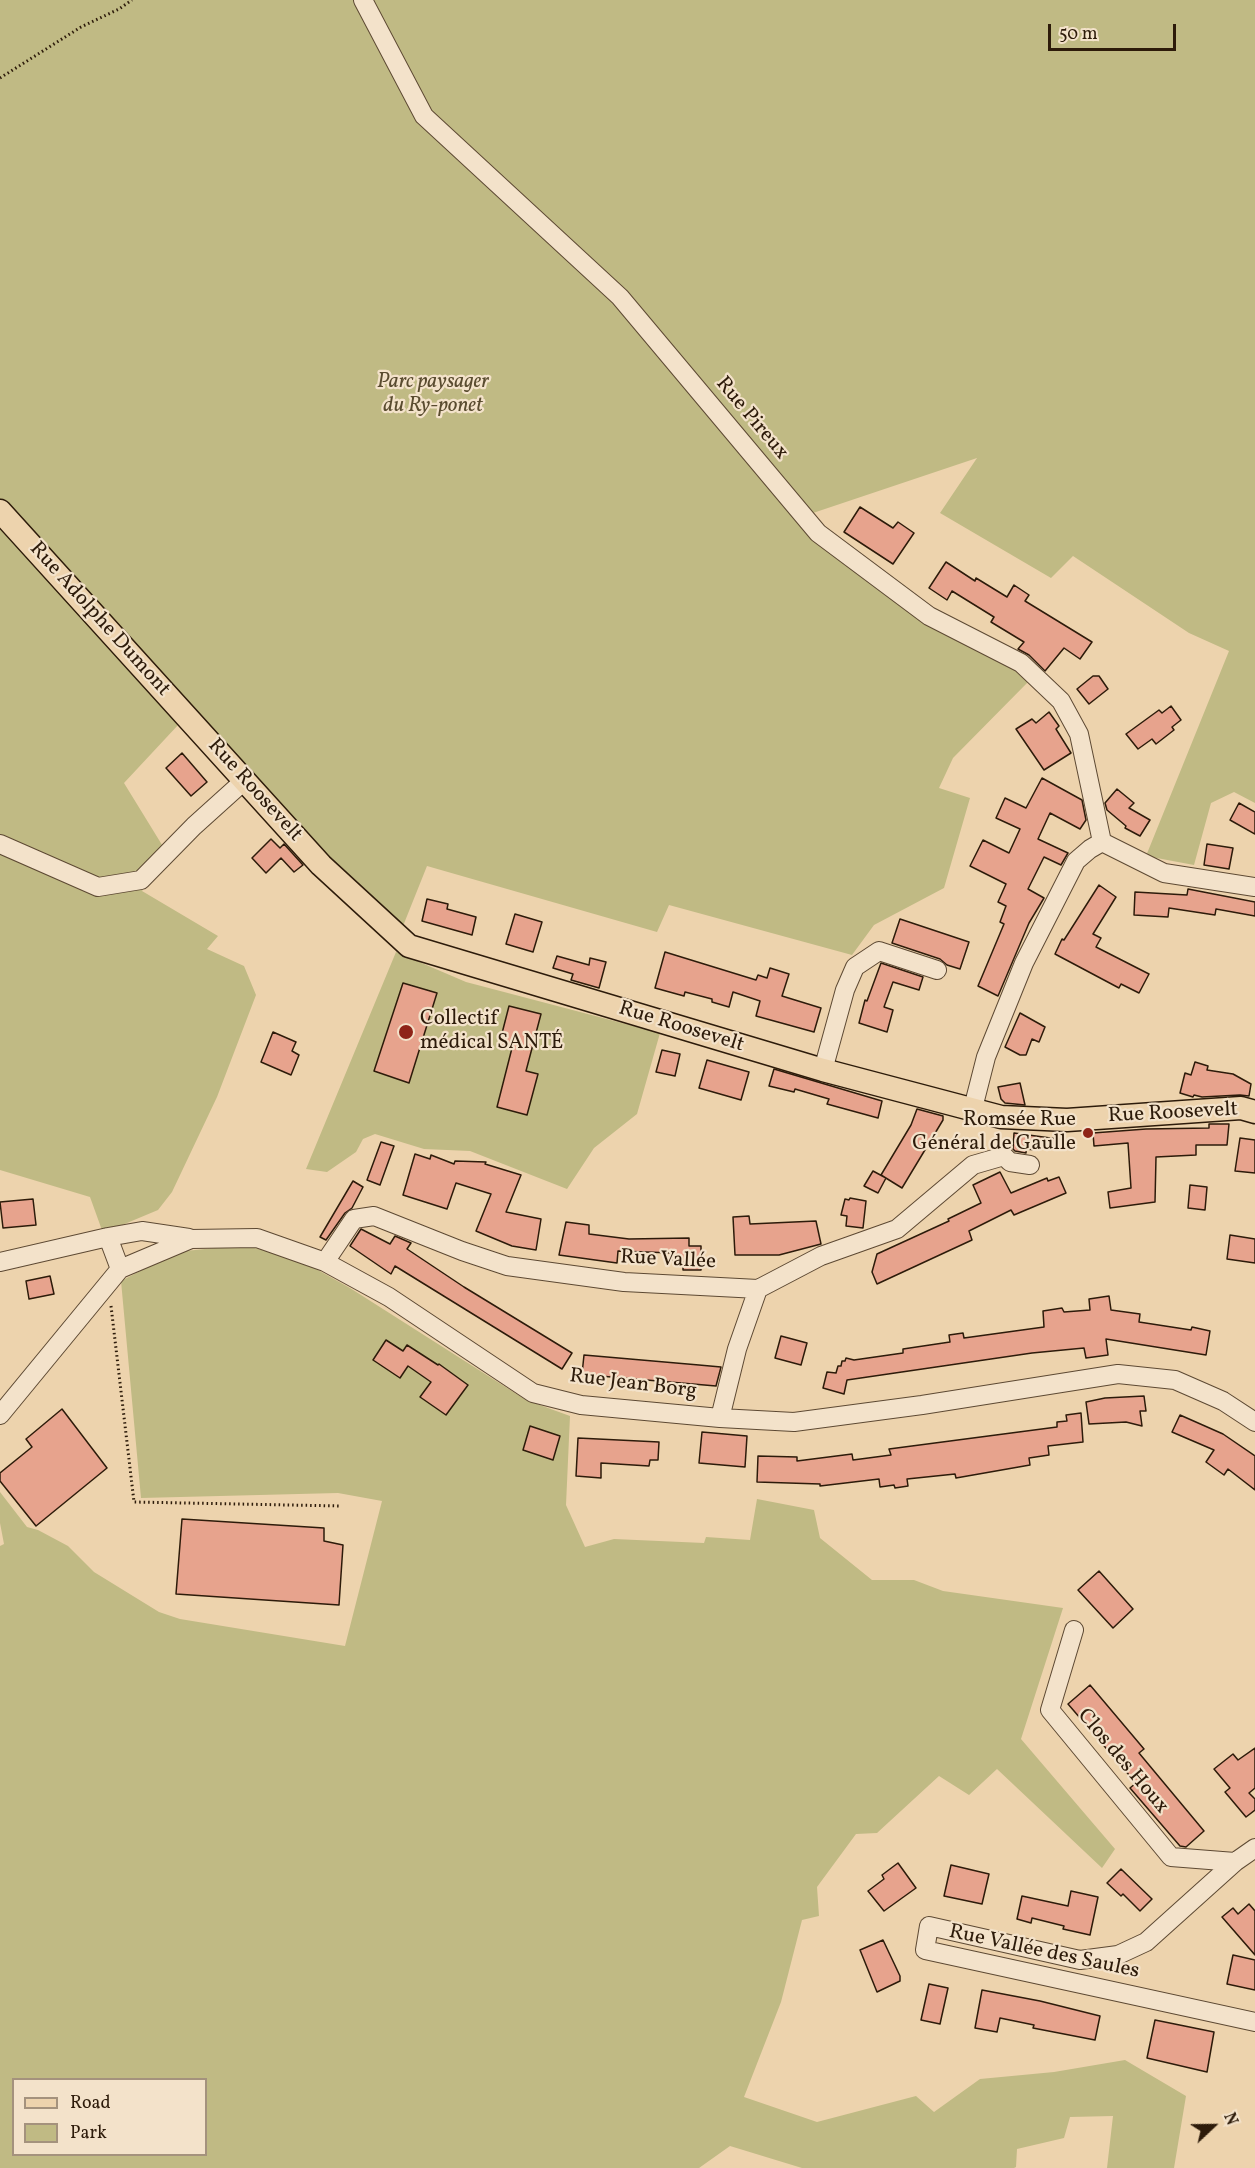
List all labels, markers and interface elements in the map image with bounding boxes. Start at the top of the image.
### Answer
scale bar [1051,12,1178,50]
text: 50 m [1059,22,1098,47]
park label: Parc paysager du Ry-ponet [377,370,489,420]
street label: Rue Pireux [709,372,793,466]
street label: Rue Adolphe Dumont [23,538,175,702]
street label: Rue Roosevelt [201,734,307,848]
street label: Rue Roosevelt [615,997,747,1059]
place label: Collectif médical SANTÉ [420,1007,563,1057]
marker: Collectif médical SANTÉ [397,1023,415,1041]
street label: Rue Roosevelt [1107,1098,1239,1130]
place label: Romsée Rue Général de Gaulle [912,1108,1076,1158]
marker: Romsée Rue Général de Gaulle [1081,1126,1095,1140]
street label: Rue Vallée [620,1246,716,1276]
street label: Rue Jean Borg [568,1365,698,1405]
street label: Clos des Houx [1071,1704,1173,1820]
street label: Rue Vallée des Saules [946,1920,1142,1986]
legend [12,2078,207,2156]
text: Road [70,2091,111,2116]
north arrow [1183,2096,1243,2156]
text: N [1217,2110,1242,2129]
text: Park [70,2121,107,2146]

